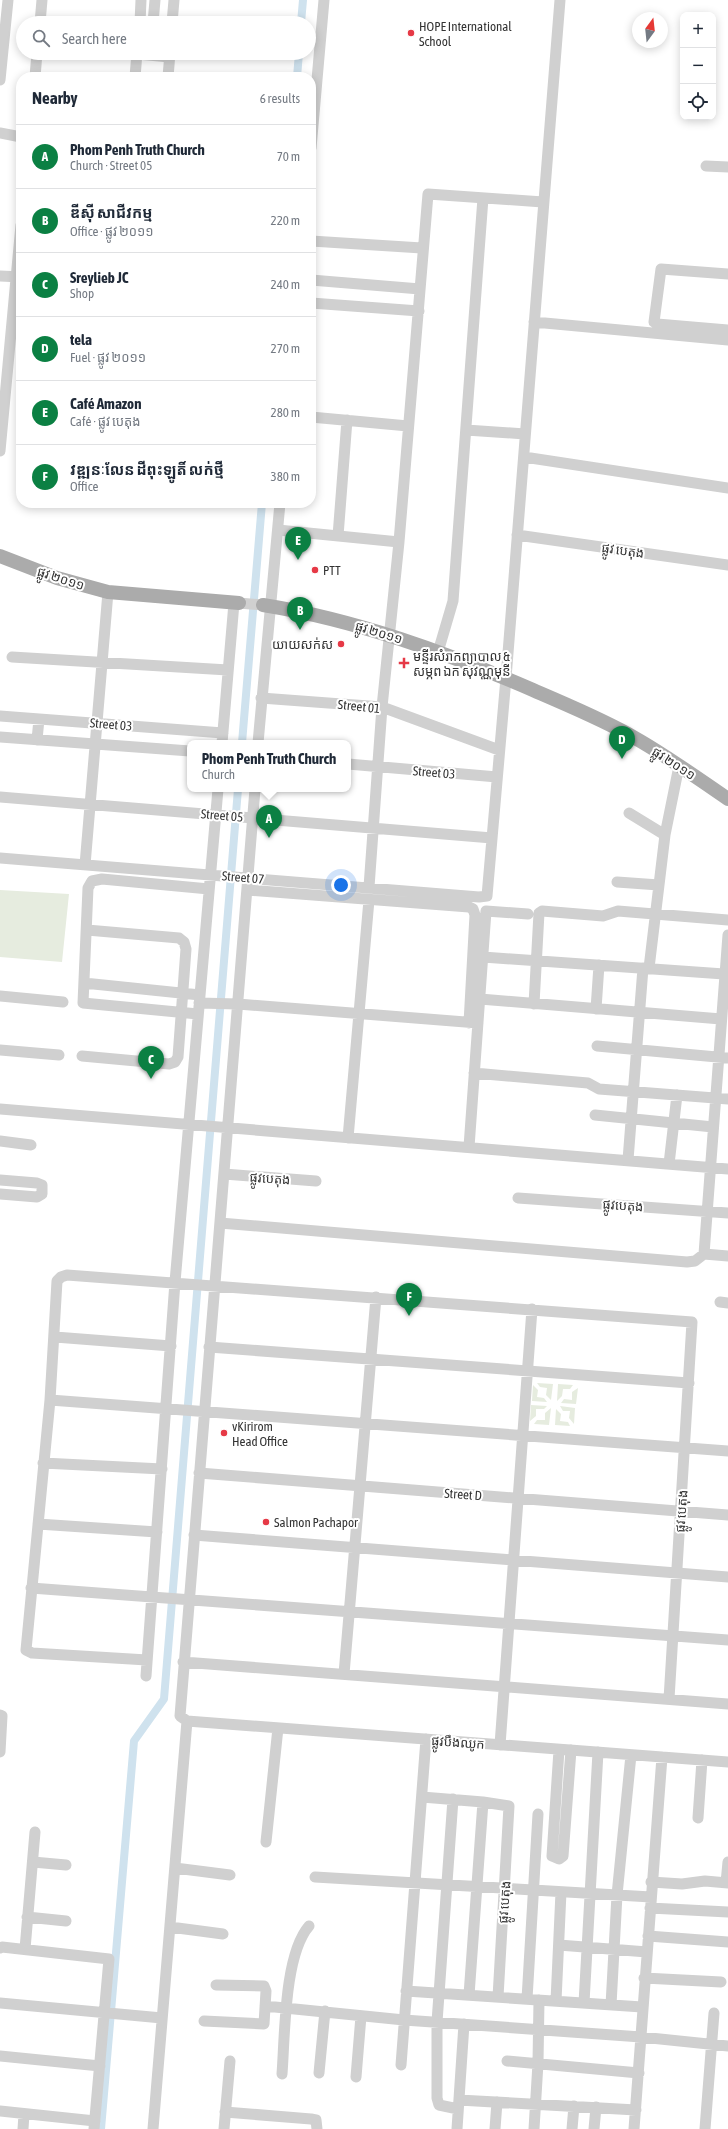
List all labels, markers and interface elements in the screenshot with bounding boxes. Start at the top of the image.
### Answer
north arrow [632,12,668,48]
map controls [680,12,716,120]
button: + [680,12,716,48]
search box [16,16,316,60]
place label: HOPE International School [419,19,512,49]
icon: search [30,27,52,49]
marker: HOPE International School [406,28,416,38]
text: Search here [62,30,127,47]
button: − [680,48,716,84]
button: locate [680,84,716,120]
text: Nearby [32,88,78,108]
text: 6 results [260,91,300,106]
text: Phom Penh Truth Church [70,141,205,158]
text: A [42,149,48,164]
text: 70 m [277,149,300,164]
text: Church · Street 05 [70,158,152,173]
text: ឌីស៊ី សាជីវកម្ម [70,204,152,221]
text: B [42,213,48,228]
text: 220 m [271,213,300,228]
text: Office · ផ្លូវ ២០១១ [70,224,154,239]
text: Sreylieb JC [70,269,129,286]
text: C [42,277,48,292]
text: 240 m [271,277,300,292]
text: Shop [70,286,94,301]
text: tela [70,331,92,348]
text: D [41,341,49,356]
text: 270 m [271,341,300,356]
text: Fuel · ផ្លូវ ២០១១ [70,350,146,365]
text: Café Amazon [70,395,141,412]
text: E [42,405,48,420]
text: 280 m [271,405,300,420]
text: Café · ផ្លូវ បេតុង [70,414,141,429]
text: វឌ្ឍនៈលែន ដីពុះឡូតិ៍ លក់ថ្មី [70,461,224,478]
text: F [42,469,48,484]
text: 380 m [271,469,300,484]
text: Office [70,479,98,494]
pin: E [285,527,311,560]
street label: ផ្លូវ បេតុង [600,540,645,565]
place label: PTT [323,563,341,578]
street label: ផ្លូវ ២០១១ [34,564,86,597]
marker: PTT [310,565,320,575]
pin: B [287,597,313,630]
street label: ផ្លូវ ២០១១ [352,618,404,650]
place label: យាយសក់ស [272,637,333,652]
marker: យាយសក់ស [336,639,346,649]
place label: មន្ទីរសំរាកព្យាបាល & សម្ភព ឯក សុវណ្ណមុនី [413,648,511,680]
marker: មន្ទីរសំរាកព្យាបាល & សម្ភព ឯក សុវណ្ណមុនី [398,657,410,669]
street label: Street 01 [337,697,381,716]
street label: Street 03 [89,715,133,734]
pin: D [609,726,635,759]
popup [187,740,351,792]
street label: ផ្លូវ ២០១១ [647,744,698,786]
text: Phom Penh Truth Church [202,750,336,767]
street label: Street 03 [412,763,456,782]
text: Church [202,767,235,782]
pin: A [256,805,282,838]
street label: Street 05 [200,806,244,825]
street label: Street 07 [221,868,265,887]
your location [331,875,351,895]
pin: C [138,1046,164,1079]
street label: ផ្លូវបេតុង [249,1170,291,1191]
street label: ផ្លូវបេតុង [602,1197,644,1218]
pin: F [396,1283,422,1316]
place label: vKirirom Head Office [232,1419,288,1449]
marker: vKirirom Head Office [219,1428,229,1438]
street label: Street D [444,1486,482,1503]
street label: ផ្លូវ បេតុង [673,1489,694,1533]
place label: Salmon Pachapor [274,1515,358,1530]
marker: Salmon Pachapor [261,1517,271,1527]
street label: ផ្លូវបឹងឈូក [430,1733,485,1756]
street label: ផ្លូវ បេតុង [496,1880,517,1924]

